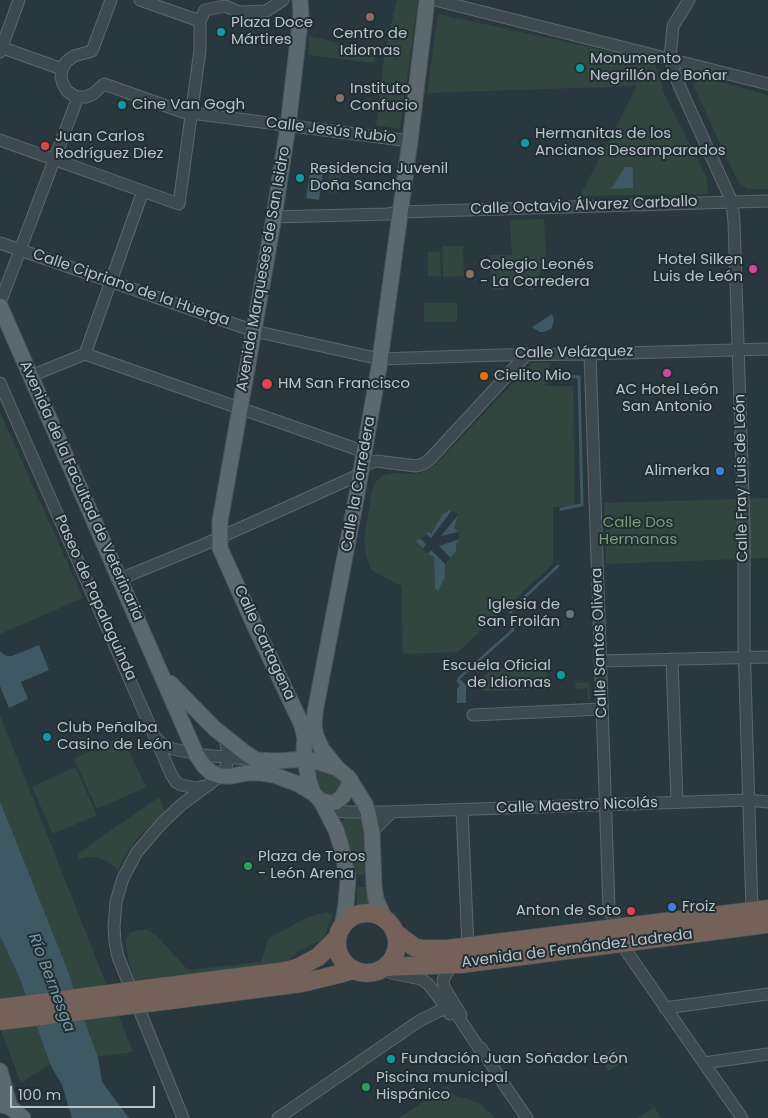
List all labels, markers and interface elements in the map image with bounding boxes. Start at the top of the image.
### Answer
marker: Centro de Idiomas [364,11,376,23]
place label: Plaza Doce Mártires [231,14,313,49]
place label: Centro de Idiomas [333,25,407,60]
marker: Plaza Doce Mártires [215,26,227,38]
place label: Monumento Negrillón de Boñar [590,50,727,85]
marker: Monumento Negrillón de Boñar [574,62,586,74]
place label: Instituto Confucio [350,80,418,115]
marker: Instituto Confucio [334,92,346,104]
place label: Cine Van Gogh [132,96,245,114]
marker: Cine Van Gogh [116,99,128,111]
street label: Calle Jesús Rubio [265,114,397,148]
place label: Hermanitas de los Ancianos Desamparados [535,125,726,160]
place label: Juan Carlos Rodríguez Diez [55,128,163,163]
marker: Hermanitas de los Ancianos Desamparados [519,137,531,149]
marker: Juan Carlos Rodríguez Diez [39,140,51,152]
street label: Avenida Marqueses de San Isidro [234,145,294,393]
place label: Residencia Juvenil Doña Sancha [310,160,448,195]
marker: Residencia Juvenil Doña Sancha [294,172,306,184]
street label: Calle Octavio Álvarez Carballo [470,193,698,219]
street label: Calle Cipriano de la Huerga [30,246,232,330]
place label: Hotel Silken Luis de León [653,251,743,286]
place label: Colegio Leonés - La Corredera [480,256,594,291]
marker: Hotel Silken Luis de León [747,263,759,275]
marker: Colegio Leonés - La Corredera [464,268,476,280]
street label: Calle Velázquez [515,343,633,363]
street label: Avenida de la Facultad de Veterinaria [15,358,147,624]
place label: Cielito Mio [494,367,571,385]
marker: AC Hotel León San Antonio [661,367,673,379]
marker: Cielito Mio [478,370,490,382]
place label: HM San Francisco [278,375,410,393]
marker: HM San Francisco [260,377,274,391]
place label: AC Hotel León San Antonio [615,381,719,416]
street label: Calle Fray Luis de León [732,394,752,562]
street label: Calle la Corredera [338,415,380,553]
place label: Alimerka [644,462,710,480]
marker: Alimerka [714,465,726,477]
street label: Paseo de Papalaguinda [50,512,140,684]
park label: Calle Dos Hermanas [599,514,677,549]
street label: Calle Santos Olivera [588,567,612,719]
street label: Calle Cartagena [230,583,298,703]
place label: Iglesia de San Froilán [478,596,560,631]
marker: Iglesia de San Froilán [564,608,576,620]
place label: Escuela Oficial de Idiomas [443,657,551,692]
marker: Escuela Oficial de Idiomas [555,669,567,681]
place label: Club Peñalba Casino de León [57,719,172,754]
marker: Club Peñalba Casino de León [41,731,53,743]
street label: Calle Maestro Nicolás [496,794,658,818]
place label: Plaza de Toros - León Arena [258,848,366,883]
marker: Plaza de Toros - León Arena [242,860,254,872]
place label: Froiz [682,898,715,916]
marker: Froiz [666,901,678,913]
place label: Anton de Soto [516,902,621,920]
marker: Anton de Soto [625,905,637,917]
street label: Avenida de Fernández Ladreda [460,926,694,972]
water label: Río Bernesga [23,931,79,1035]
place label: Fundación Juan Soñador León [401,1050,628,1068]
marker: Fundación Juan Soñador León [385,1053,397,1065]
place label: Piscina municipal Hispánico [376,1069,508,1104]
scale bar [12,1076,158,1108]
marker: Piscina municipal Hispánico [360,1081,372,1093]
text: 100 m [18,1084,61,1105]

